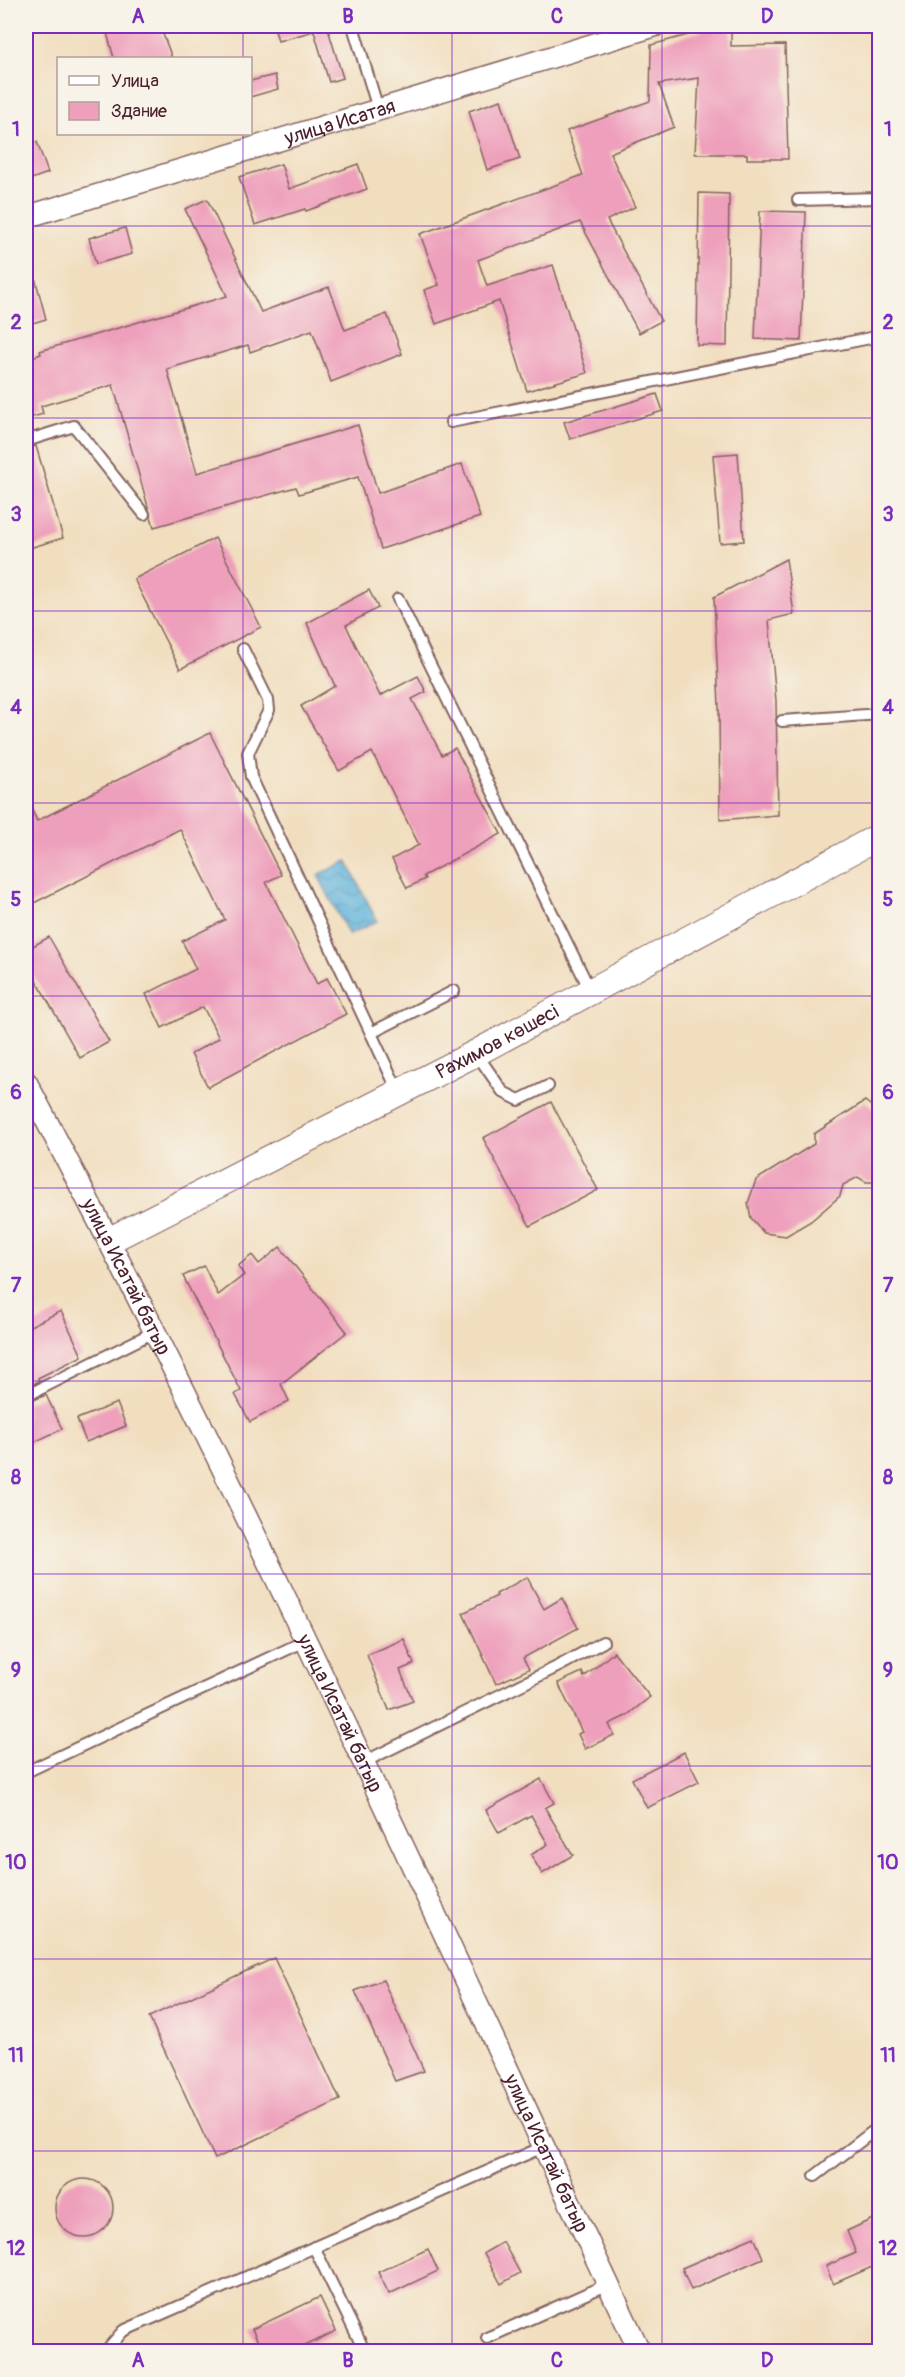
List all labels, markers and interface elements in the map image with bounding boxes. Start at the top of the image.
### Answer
text: A [132,4,145,29]
text: B [342,4,354,29]
text: C [551,4,563,29]
text: D [761,4,774,29]
legend [57,57,252,135]
text: Улица [111,70,159,93]
street label: улица Исатая [281,93,398,151]
text: Здание [111,100,167,123]
text: 1 [12,117,20,142]
text: 1 [884,117,892,142]
text: 2 [10,310,22,335]
text: 2 [882,310,894,335]
text: 3 [10,502,22,527]
text: 3 [882,502,894,527]
text: 4 [10,695,22,720]
text: 4 [882,695,894,720]
text: 5 [11,887,22,912]
text: 5 [883,887,894,912]
street label: Рахимов көшесі [432,999,563,1084]
text: 6 [10,1080,22,1105]
text: 6 [882,1080,894,1105]
street label: улица Исатай батыр [76,1193,176,1359]
text: 7 [11,1273,22,1298]
text: 7 [883,1273,894,1298]
text: 8 [11,1465,21,1490]
text: 8 [883,1465,893,1490]
street label: улица Исатай батыр [291,1629,388,1796]
text: 9 [11,1658,21,1683]
text: 9 [883,1658,893,1683]
text: 10 [5,1850,27,1875]
text: 10 [877,1850,899,1875]
text: 11 [8,2043,24,2068]
text: 11 [880,2043,896,2068]
street label: улица Исатай батыр [498,2069,594,2236]
text: 12 [7,2236,26,2261]
text: 12 [879,2236,898,2261]
text: A [132,2348,145,2373]
text: B [342,2348,354,2373]
text: C [551,2348,563,2373]
text: D [761,2348,774,2373]

